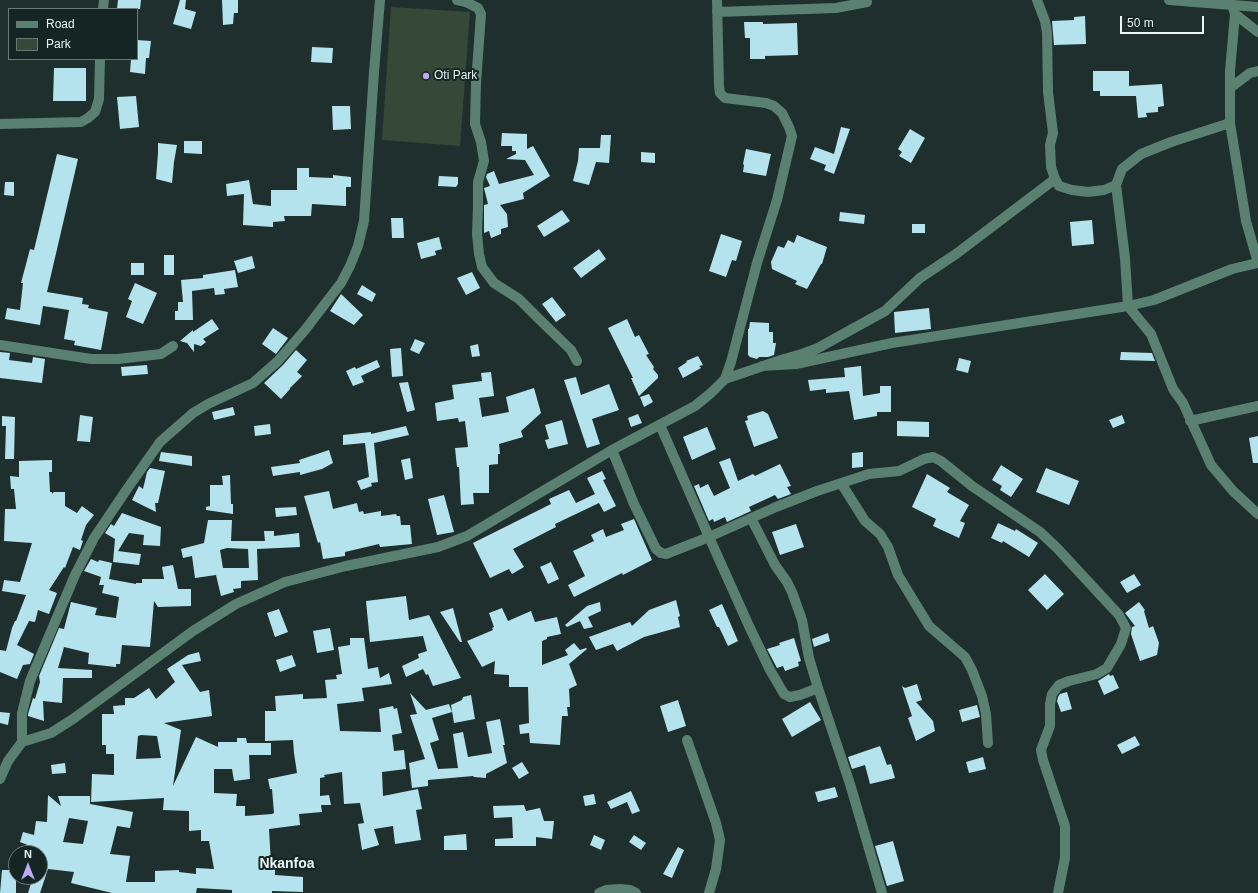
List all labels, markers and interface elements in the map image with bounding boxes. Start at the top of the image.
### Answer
legend [8,8,138,60]
scale bar [1122,8,1206,34]
text: 50 m [1127,16,1154,30]
text: Road [46,17,75,31]
text: Park [46,37,71,51]
place label: Oti Park [434,69,477,83]
marker: Oti Park [421,71,431,81]
north arrow [8,845,48,885]
text: N [24,848,32,860]
district label: Nkanfoa [259,856,315,872]

